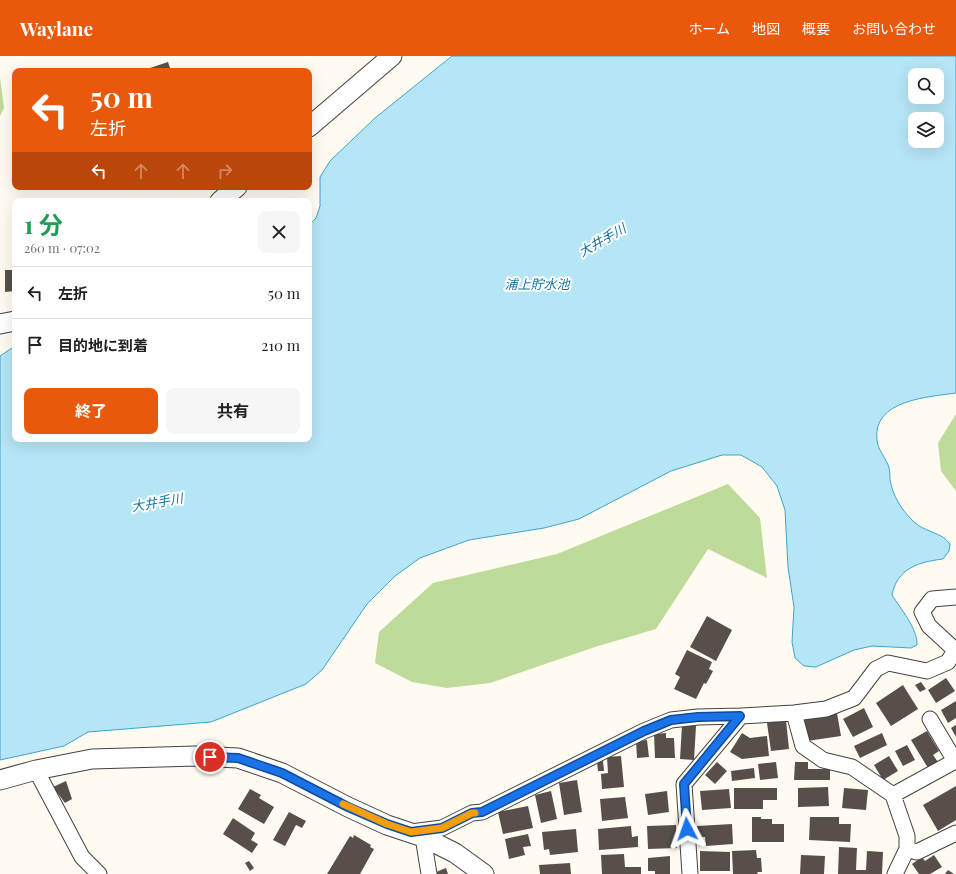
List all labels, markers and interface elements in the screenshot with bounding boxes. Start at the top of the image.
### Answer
text: Waylane [20,15,93,41]
text: ホーム [688,19,730,38]
text: 地図 [752,19,780,38]
text: 概要 [802,19,830,38]
text: お問い合わせ [852,19,936,38]
map controls [908,68,944,148]
button: search [908,68,944,104]
text: 50 m [90,78,153,115]
icon: left [24,84,76,136]
button: layers [908,112,944,148]
text: 左折 [90,116,126,140]
icon: left [88,160,110,182]
icon: ahead [130,160,152,182]
icon: ahead [172,160,194,182]
icon: right [214,160,236,182]
text: 1 分 [24,208,63,240]
button: close [258,211,300,253]
water label: 大井手川 [575,218,630,260]
text: 260 m · 07:02 [24,239,100,256]
water label: 浦上貯水池 [504,275,571,292]
icon: left [24,282,46,304]
text: 左折 [58,283,88,303]
text: 50 m [268,283,300,303]
icon: arrive [24,334,46,356]
text: 目的地に到着 [58,335,148,355]
text: 210 m [261,335,300,355]
button: 終了 [24,388,158,434]
button: 共有 [166,388,300,434]
water label: 大井手川 [130,488,186,514]
pin [193,740,227,774]
icon: arrive [199,746,221,768]
position arrow [666,808,708,850]

